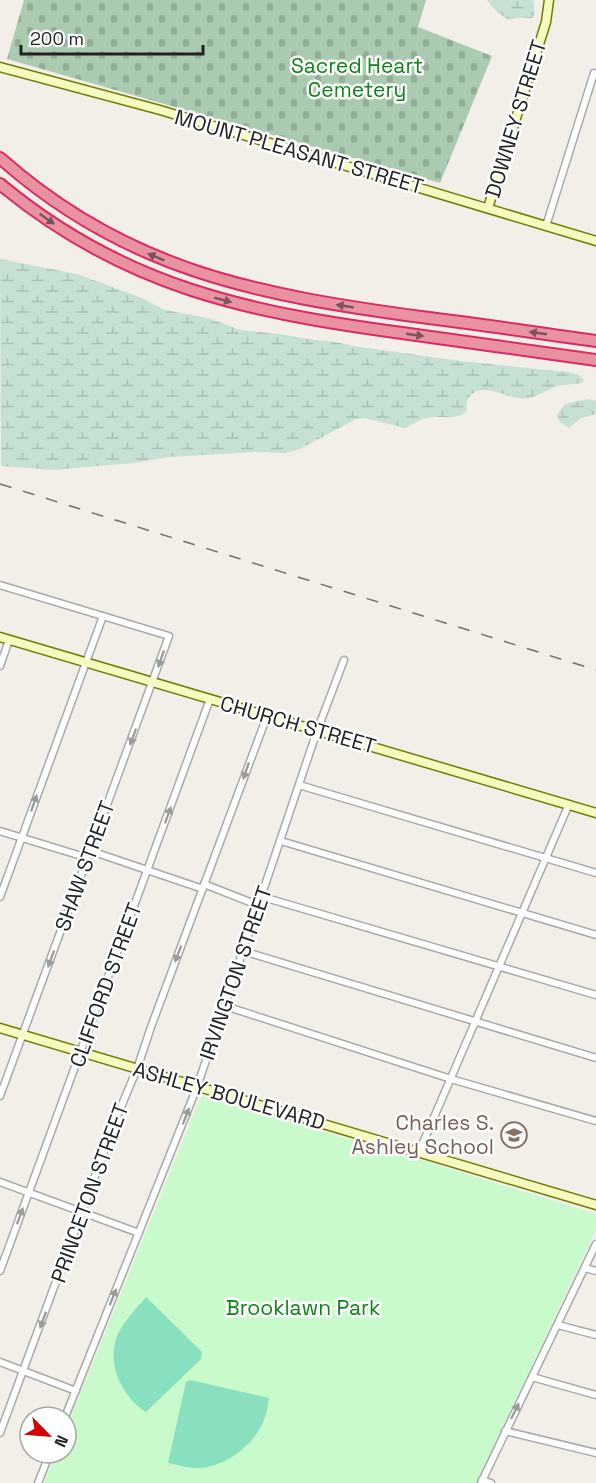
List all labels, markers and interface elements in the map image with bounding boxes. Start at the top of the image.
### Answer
scale bar [21,18,202,56]
text: 200 m [30,27,84,50]
street label: DOWNEY STREET [479,37,552,201]
park label: Sacred Heart Cemetery [291,52,423,103]
street label: MOUNT PLEASANT STREET [172,103,427,200]
one-way arrow [38,213,54,225]
one-way arrow [147,252,165,262]
one-way arrow [214,296,232,306]
one-way arrow [335,301,354,310]
one-way arrow [528,328,547,337]
one-way arrow [405,330,424,339]
one-way arrow [155,650,165,668]
street label: CHURCH STREET [217,689,379,760]
one-way arrow [127,728,137,746]
one-way arrow [240,762,250,780]
one-way arrow [30,794,40,812]
street label: SHAW STREET [48,797,121,935]
one-way arrow [164,806,174,824]
street label: IRVINGTON STREET [193,882,278,1063]
street label: CLIFFORD STREET [63,899,148,1071]
one-way arrow [173,945,183,963]
one-way arrow [45,950,55,968]
street label: ASHLEY BOULEVARD [130,1055,328,1136]
street label: PRINCETON STREET [44,1099,135,1286]
one-way arrow [181,1107,191,1125]
place label: Charles S. Ashley School [352,1109,494,1160]
school or university icon: Charles S. Ashley School [499,1120,529,1150]
one-way arrow [15,1207,25,1225]
one-way arrow [108,1288,118,1306]
park label: Brooklawn Park [226,1294,380,1321]
one-way arrow [37,1311,47,1329]
one-way arrow [510,1403,520,1420]
north arrow [18,1405,78,1465]
text: N [49,1432,73,1450]

